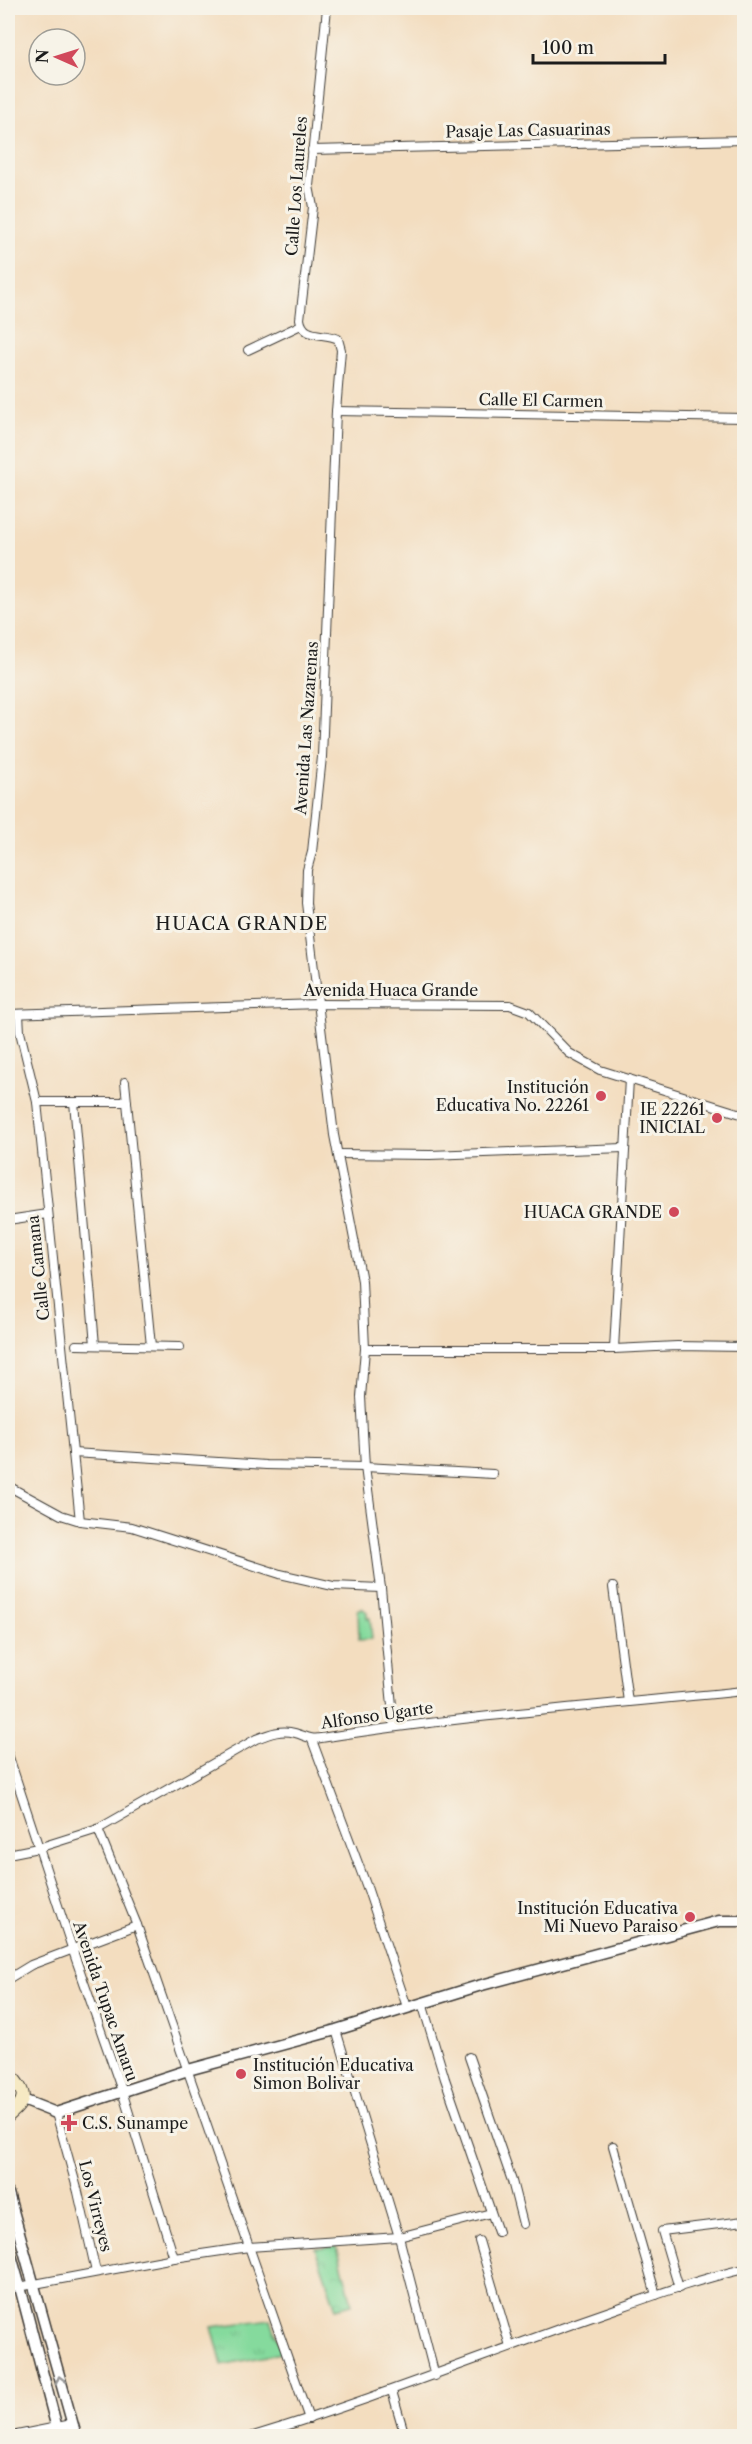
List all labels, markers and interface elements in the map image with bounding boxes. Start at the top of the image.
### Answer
north arrow [27,27,87,87]
scale bar [533,27,665,65]
text: 100 m [542,37,594,59]
text: N [32,49,52,64]
street label: Calle Los Laureles [281,115,311,257]
street label: Pasaje Las Casuarinas [445,119,611,141]
street label: Calle El Carmen [478,389,604,411]
street label: Avenida Las Nazarenas [290,640,322,817]
district label: HUACA GRANDE [155,913,329,935]
street label: Avenida Huaca Grande [303,980,478,1000]
place label: Institución Educativa No. 22261 [436,1077,589,1115]
marker: Institución Educativa No. 22261 [594,1089,608,1103]
place label: IE 22261 INICIAL [639,1099,706,1137]
marker: IE 22261 INICIAL [710,1111,724,1125]
place label: HUACA GRANDE [524,1202,662,1222]
marker: HUACA GRANDE [667,1205,681,1219]
street label: Calle Camana [22,1214,53,1322]
street label: Alfonso Ugarte [319,1697,434,1733]
place label: Institución Educativa Mi Nuevo Paraiso [517,1898,679,1936]
marker: Institución Educativa Mi Nuevo Paraiso [683,1910,697,1924]
street label: Avenida Tupac Amaru [69,1917,143,2084]
place label: Institución Educativa Simon Bolivar [253,2055,414,2093]
marker: Institución Educativa Simon Bolivar [234,2067,248,2081]
place label: C.S. Sunampe [82,2113,188,2133]
marker: C.S. Sunampe [60,2114,78,2132]
street label: Los Virreyes [75,2158,117,2254]
one-way arrow [54,2375,67,2385]

